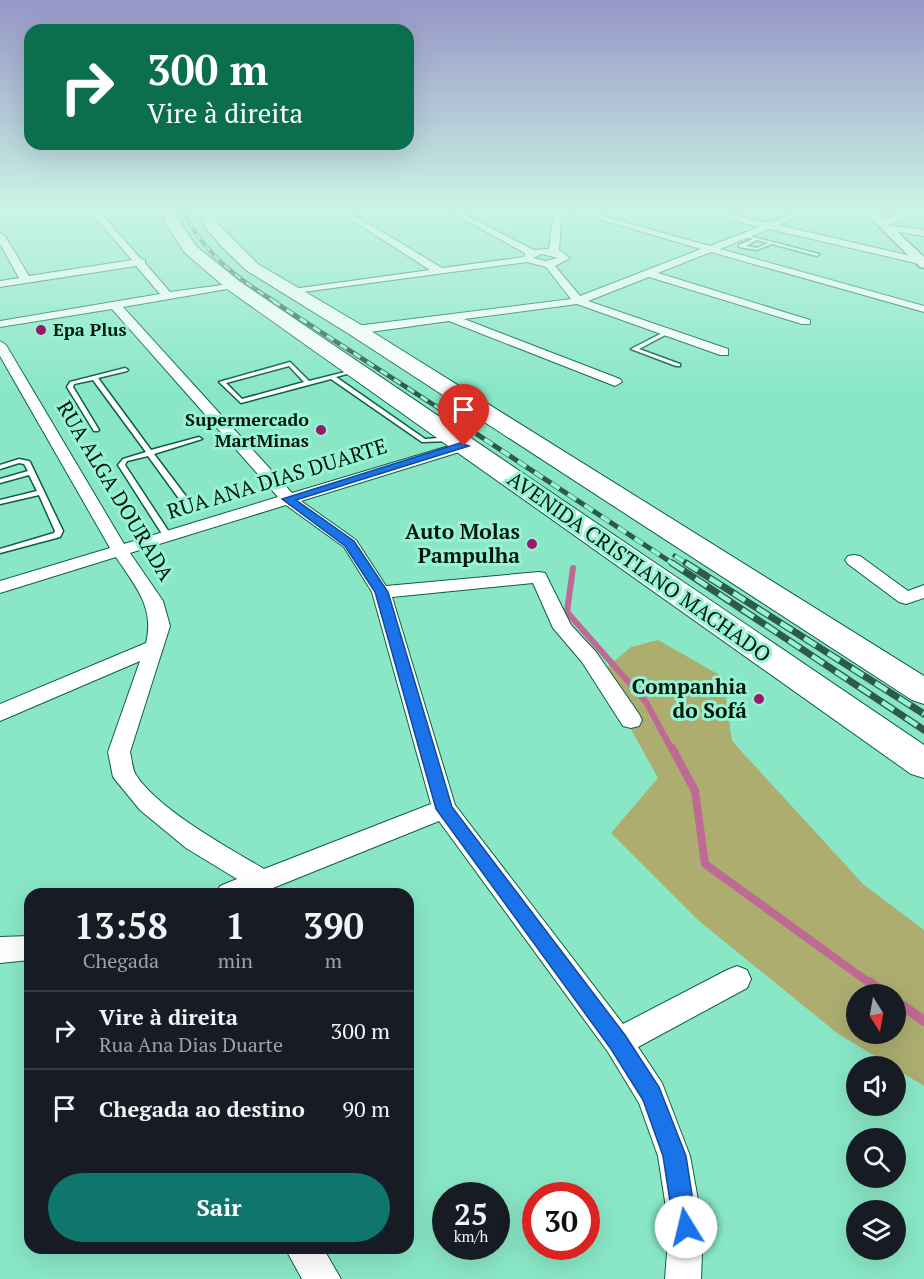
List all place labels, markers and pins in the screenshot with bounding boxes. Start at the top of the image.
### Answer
place label: Epa Plus [53,317,127,341]
marker: Epa Plus [34,323,48,337]
pin [438,384,489,446]
place label: Supermercado MartMinas [185,407,309,452]
marker: Supermercado MartMinas [314,423,328,437]
place label: Auto Molas Pampulha [405,517,520,569]
marker: Auto Molas Pampulha [525,537,539,551]
place label: Companhia do Sofá [632,672,747,724]
marker: Companhia do Sofá [752,692,766,706]

